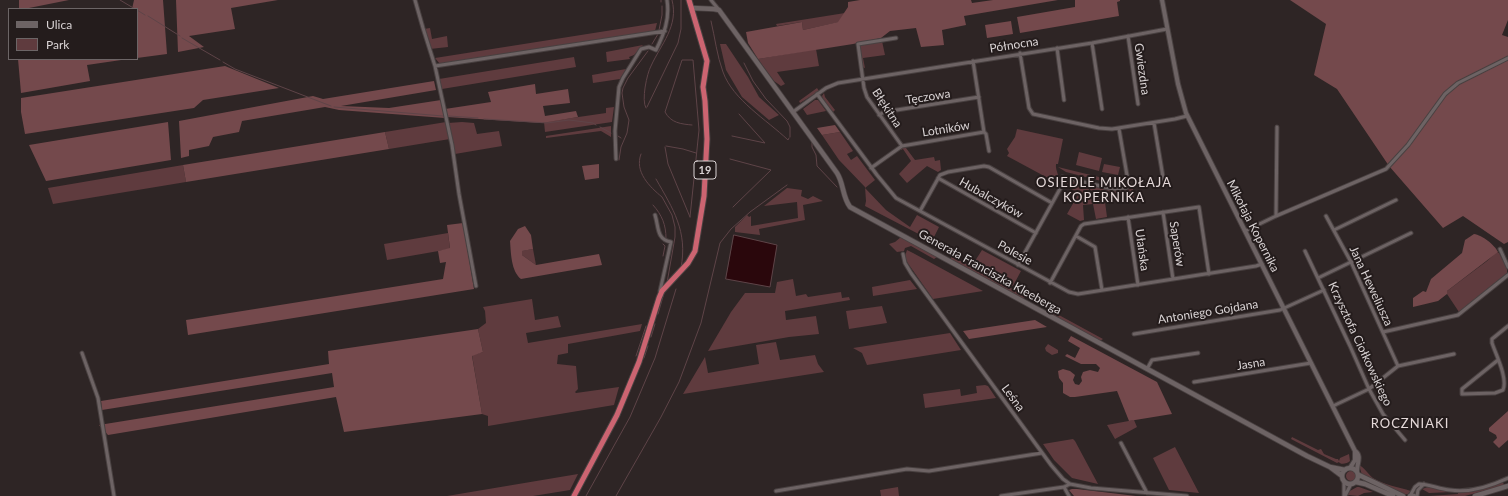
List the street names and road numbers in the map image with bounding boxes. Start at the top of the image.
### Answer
street label: Północna [989,34,1039,56]
street label: Gwiezdna [1131,42,1153,96]
street label: Błękitna [869,86,905,130]
street label: Tęczowa [905,86,951,108]
street label: Lotników [921,118,971,140]
road number: 19 [694,161,716,179]
street label: Hubalczyków [957,175,1025,221]
street label: Mikołaja Kopernika [1224,178,1282,274]
street label: Saperów [1166,220,1188,268]
street label: Generała Franciszka Kleeberga [916,227,1064,317]
street label: Ułańska [1132,228,1152,272]
street label: Polesie [995,238,1035,268]
street label: Jana Heweliusza [1346,244,1396,328]
street label: Krzysztofa Ciołkowskiego [1325,280,1395,408]
street label: Antoniego Gojdana [1157,297,1259,327]
street label: Jasna [1236,355,1266,373]
street label: Leśna [998,382,1028,414]

